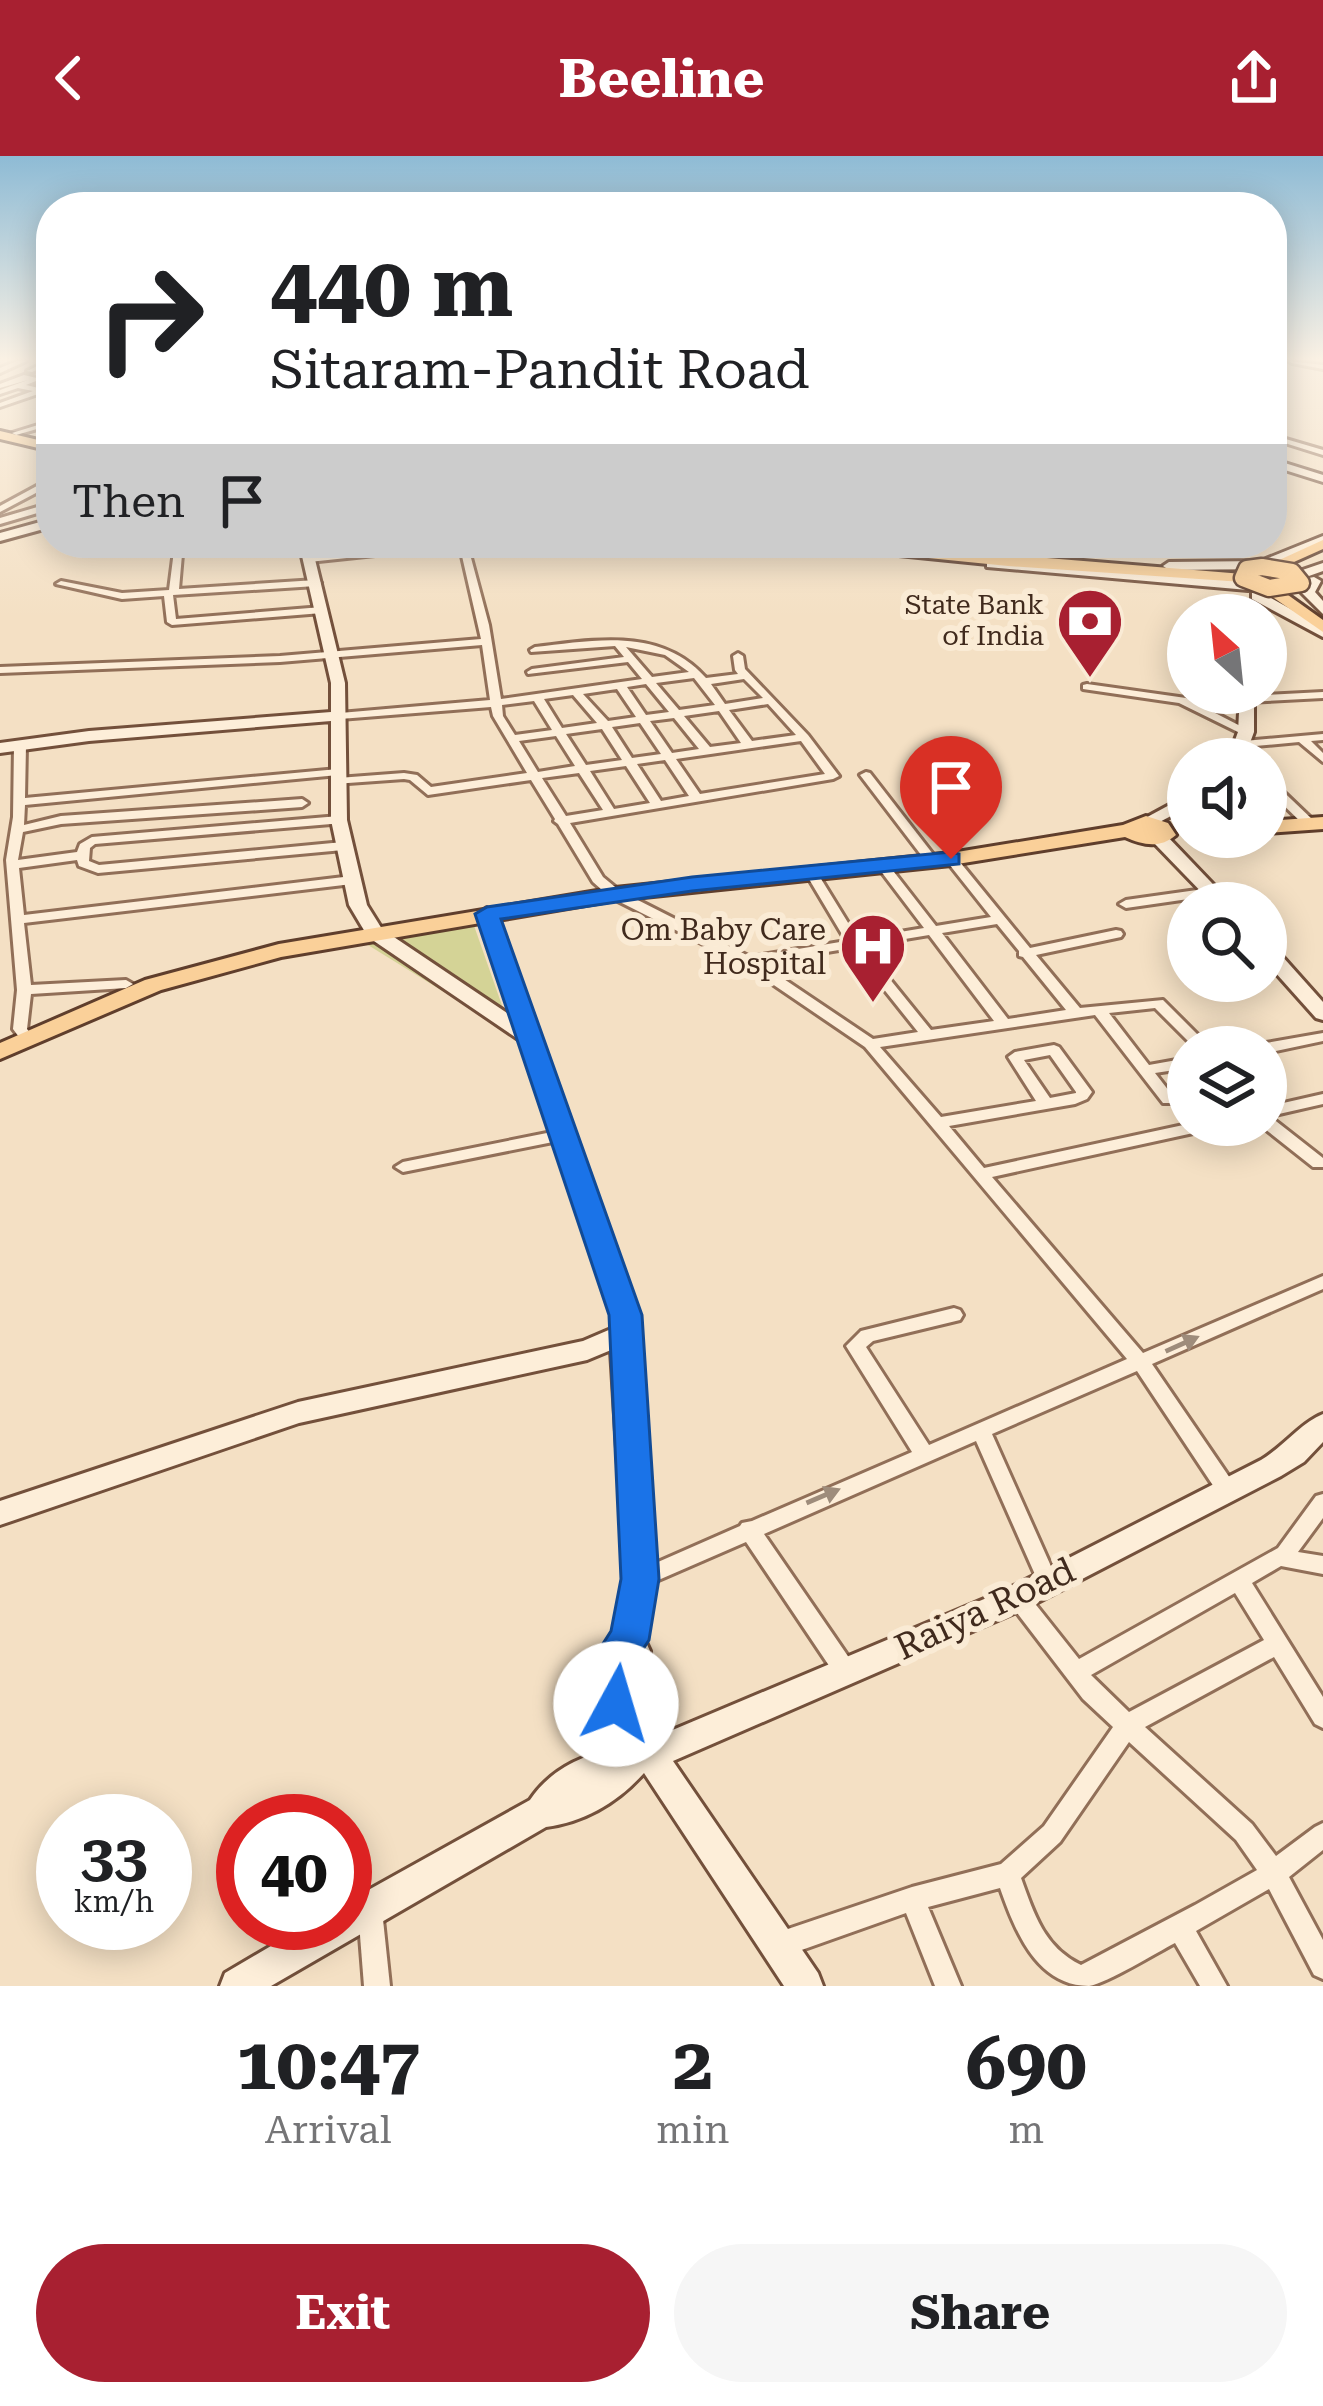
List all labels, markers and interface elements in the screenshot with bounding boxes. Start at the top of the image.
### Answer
icon: back [36,45,102,111]
icon: share [1221,45,1287,111]
text: Beeline [558,47,765,110]
text: 440 m [270,238,513,336]
icon: right [72,240,228,396]
text: Sitaram-Pandit Road [270,338,810,401]
icon: arrive [209,468,275,534]
text: Then [72,475,185,528]
bank icon: State Bank of India [1055,586,1125,680]
place label: State Bank of India [905,589,1044,652]
north arrow [1167,594,1287,714]
map controls [1167,594,1287,1146]
pin [900,736,1002,859]
button: sound [1167,738,1287,858]
icon: arrive [918,754,984,820]
button: search [1167,882,1287,1002]
hospital icon: Om Baby Care Hospital [838,911,908,1005]
place label: Om Baby Care Hospital [621,912,826,981]
button: layers [1167,1026,1287,1146]
one-way arrow [1165,1334,1200,1354]
one-way arrow [806,1486,842,1505]
street label: Raiya Road [889,1549,1081,1669]
position arrow [553,1641,679,1767]
speed limit sign: 40 [216,1794,372,1950]
text: 33 [80,1821,148,1892]
text: km/h [74,1884,154,1919]
text: 10:47 [236,2022,420,2107]
text: 2 [673,2022,713,2107]
text: 690 [966,2022,1087,2107]
text: Arrival [265,2107,392,2153]
text: min [656,2107,730,2153]
text: m [1008,2107,1044,2153]
button: Exit [36,2244,650,2382]
button: Share [674,2244,1287,2382]

